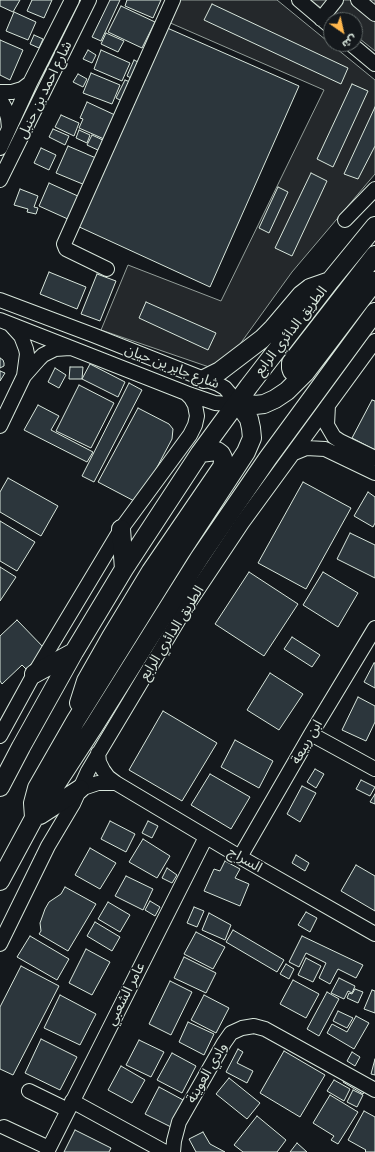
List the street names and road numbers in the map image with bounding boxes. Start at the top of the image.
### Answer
street label: شارع احمد بن حنبل [14,39,76,141]
street label: الطريق الدائري الرابع [251,283,331,379]
street label: شارع جابر بن حيان [122,341,222,393]
street label: الطريق الدائري الرابع [136,583,208,683]
street label: ابن ربيعة [288,717,326,767]
street label: السراج [225,844,265,876]
street label: عامر الشعبي [103,960,149,1028]
street label: وادي العوينة [183,1040,231,1106]

